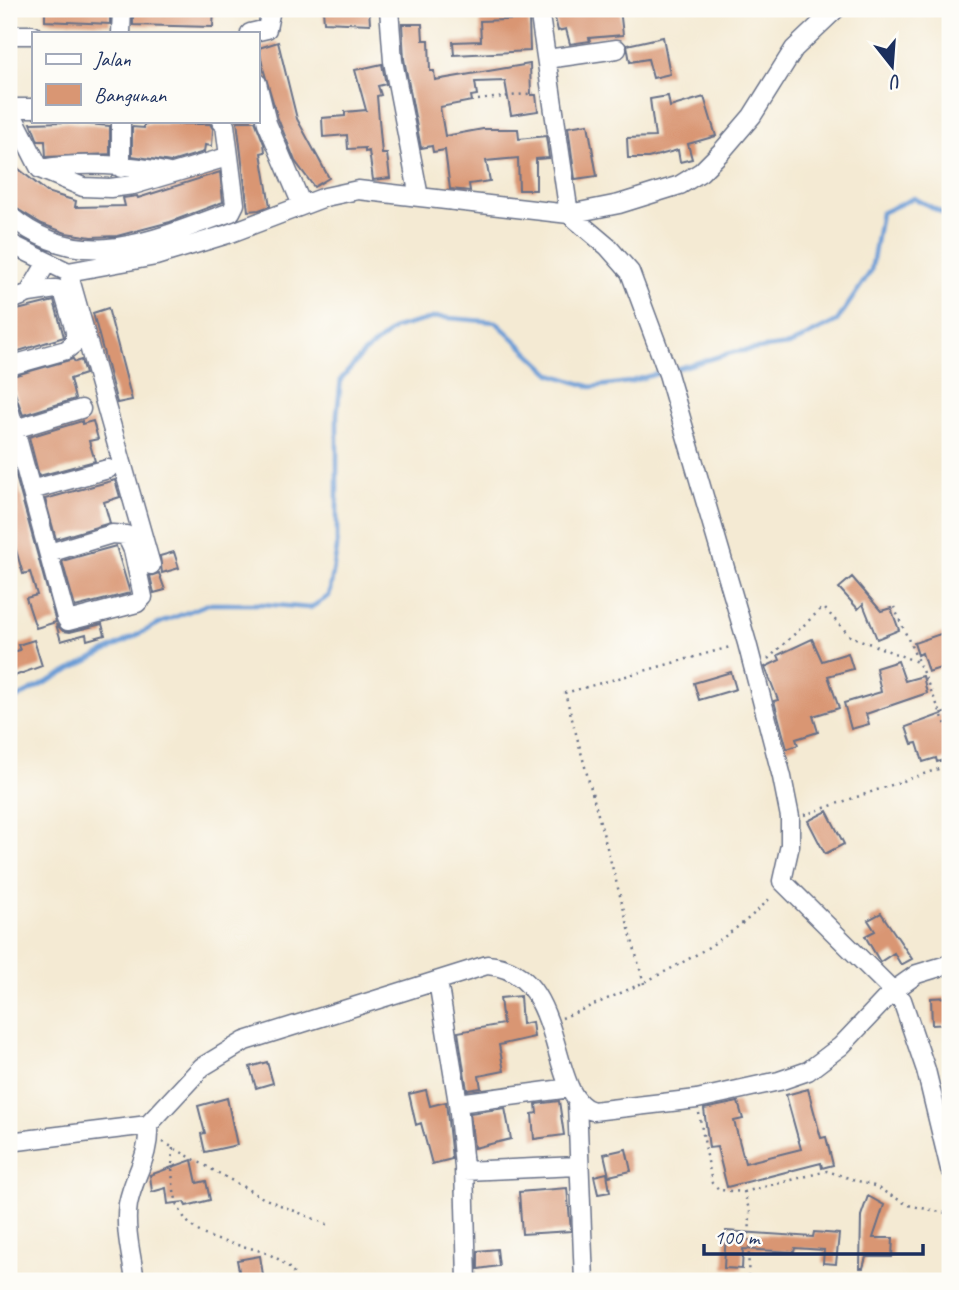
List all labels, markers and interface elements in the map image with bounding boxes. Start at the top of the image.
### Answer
legend [32,32,259,122]
north arrow [858,32,928,102]
text: Jalan [93,46,131,72]
text: U [885,68,905,95]
text: Bangunan [94,82,167,108]
scale bar [704,1213,922,1257]
text: 100 m [714,1224,761,1250]

